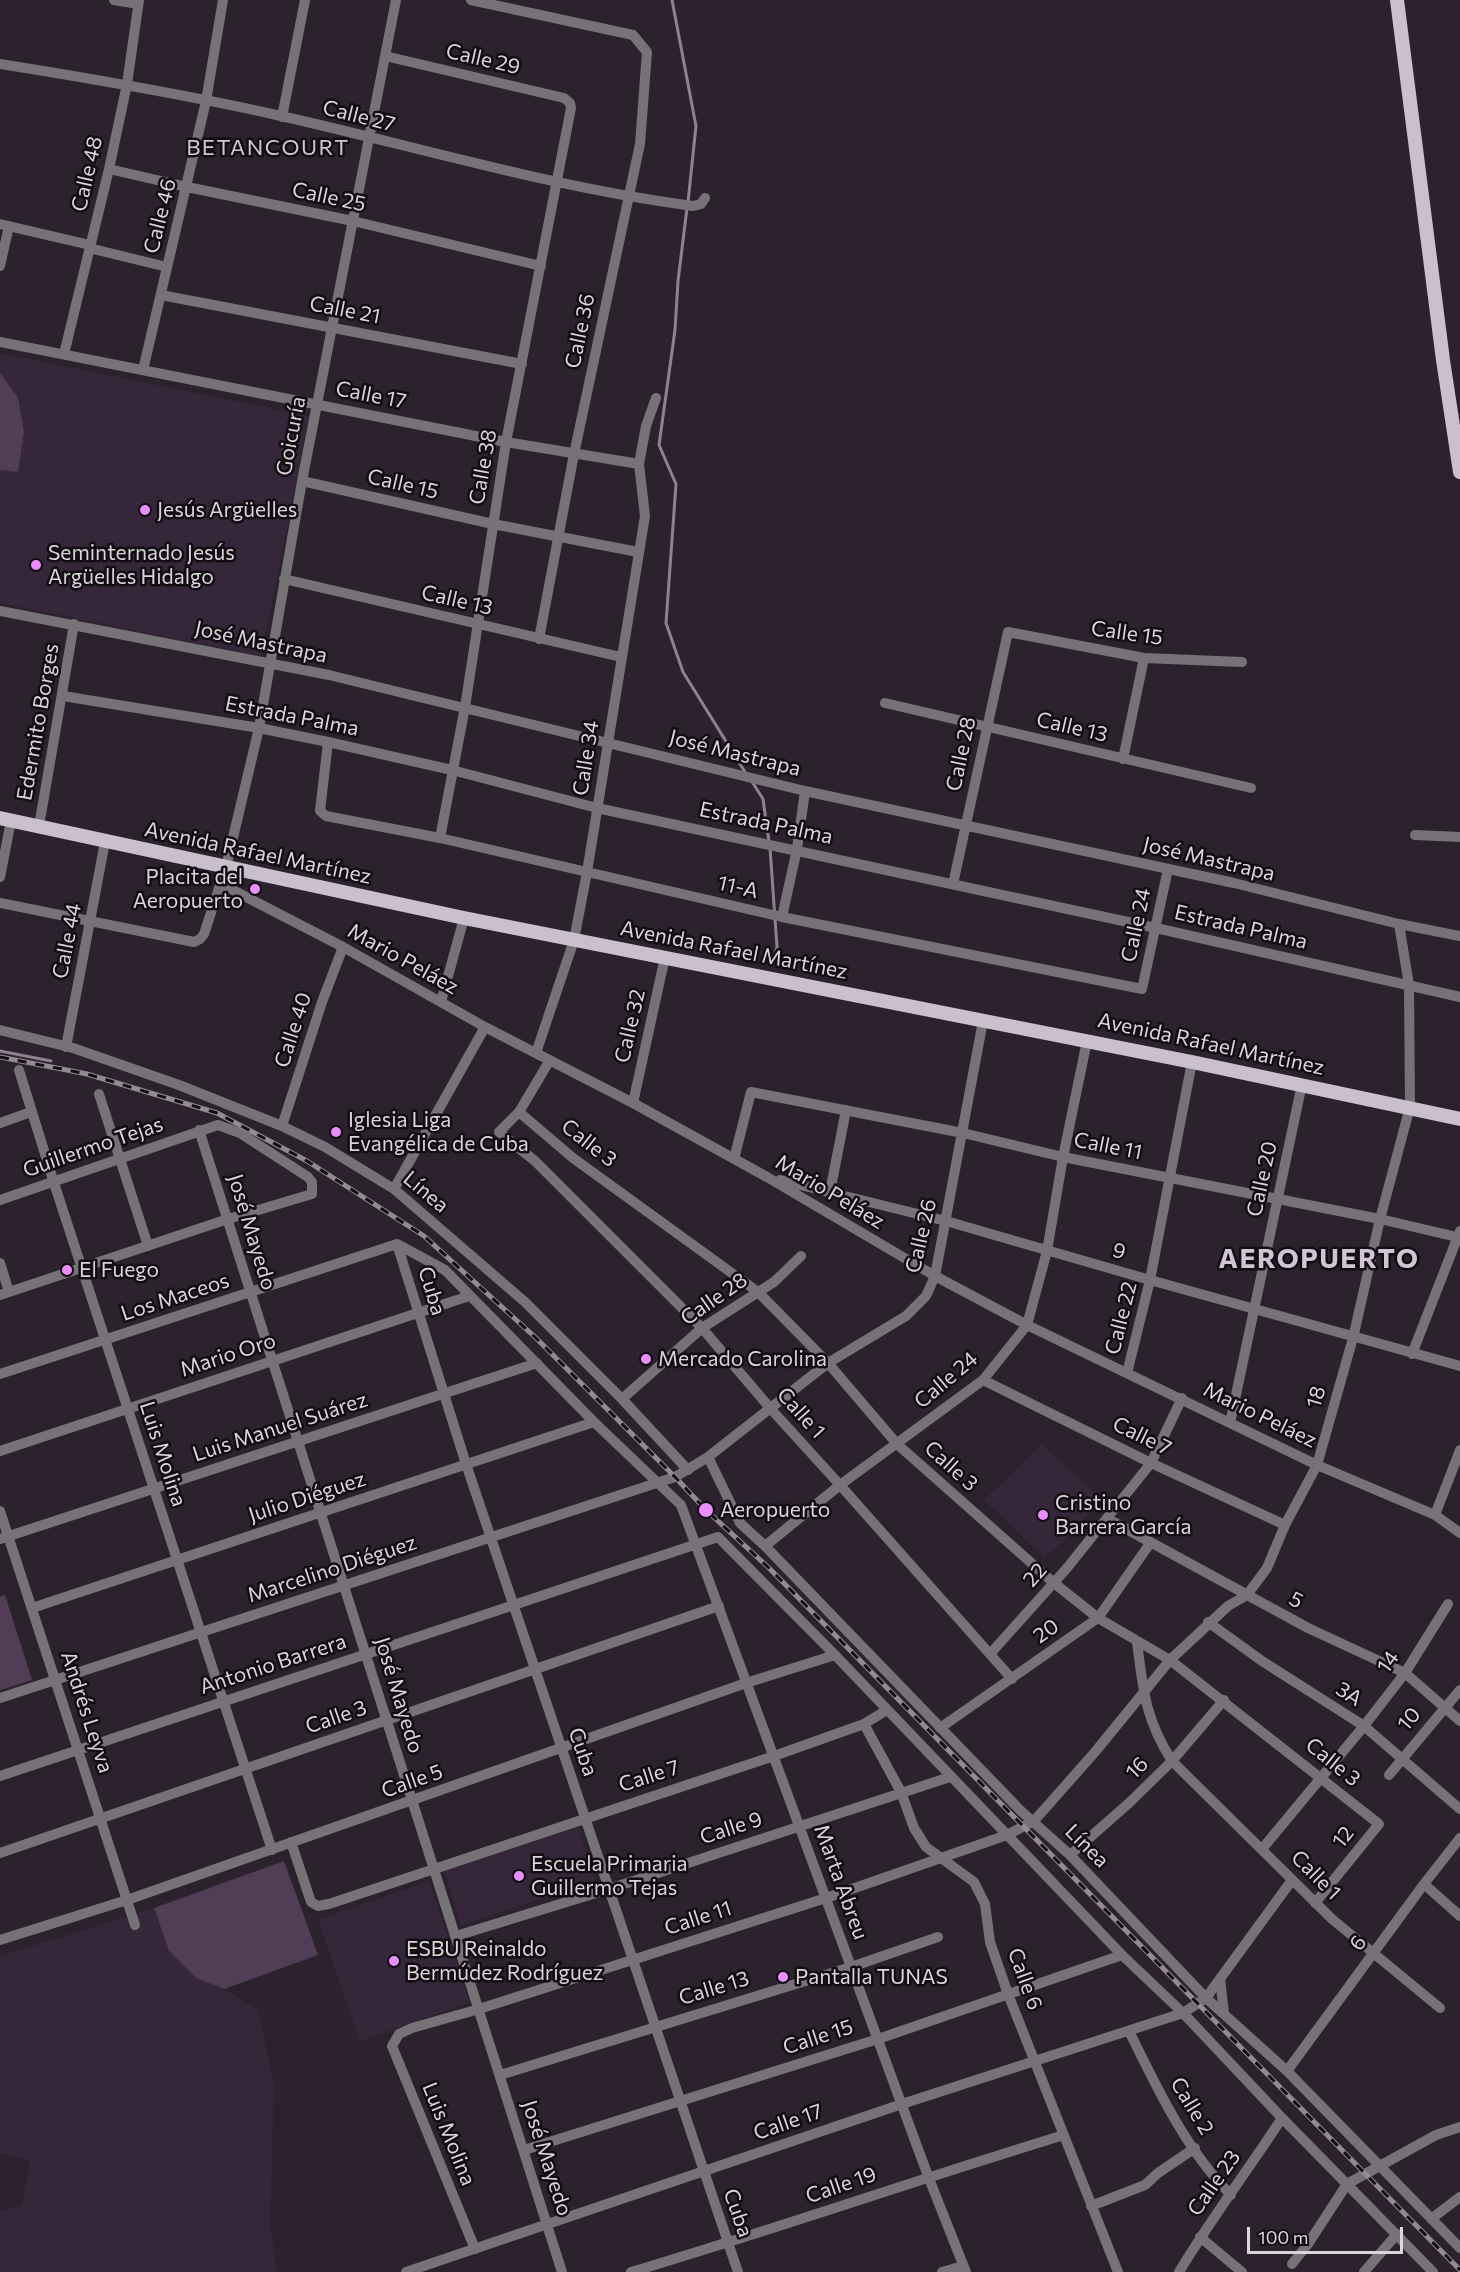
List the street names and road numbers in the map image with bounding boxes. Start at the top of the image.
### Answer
street label: Calle 29 [443,38,523,80]
street label: Calle 27 [320,95,398,137]
street label: Calle 48 [66,134,108,214]
street label: Calle 46 [139,176,181,256]
street label: Calle 25 [290,177,368,217]
street label: Calle 21 [307,291,383,329]
street label: Calle 36 [560,291,600,371]
street label: Calle 17 [334,376,408,414]
street label: Goicuría [271,394,311,478]
street label: Calle 38 [464,427,502,507]
street label: Calle 15 [365,464,441,504]
street label: Calle 13 [419,580,495,620]
street label: José Mastrapa [193,616,329,668]
street label: Calle 15 [1090,616,1164,650]
street label: Edermito Borges [12,641,64,803]
street label: Estrada Palma [223,691,361,741]
street label: Calle 13 [1034,707,1110,747]
street label: Calle 28 [941,714,981,794]
street label: Calle 34 [568,719,604,797]
street label: José Mastrapa [667,724,803,782]
street label: Estrada Palma [697,797,835,849]
street label: Avenida Rafael Martínez [142,817,374,889]
street label: José Mastrapa [1141,832,1277,886]
street label: 11-A [715,870,761,904]
street label: Calle 24 [1116,886,1156,964]
street label: Estrada Palma [1172,899,1310,955]
street label: Calle 44 [47,901,87,981]
street label: Avenida Rafael Martínez [618,916,850,984]
street label: Mario Peláez [343,918,463,1000]
street label: Calle 32 [609,987,651,1065]
street label: Calle 40 [269,989,317,1071]
street label: Avenida Rafael Martínez [1095,1008,1327,1080]
street label: Guillermo Tejas [20,1111,166,1183]
street label: Calle 3 [556,1114,622,1172]
street label: Calle 11 [1072,1127,1144,1165]
street label: Calle 20 [1242,1139,1282,1219]
street label: Mario Peláez [771,1150,889,1234]
street label: Línea [398,1166,454,1218]
street label: José Mayedo [222,1171,282,1293]
street label: Calle 26 [900,1196,942,1276]
street label: 9 [1109,1237,1129,1265]
street label: Cuba [413,1264,451,1318]
street label: Calle 28 [676,1267,752,1331]
street label: Los Maceos [118,1268,232,1326]
street label: Calle 22 [1100,1279,1142,1357]
street label: Mario Oro [177,1328,279,1382]
street label: Calle 24 [909,1346,983,1414]
street label: Mario Peláez [1199,1377,1321,1453]
street label: Calle 1 [772,1382,830,1444]
street label: 18 [1301,1383,1331,1411]
street label: Luis Manuel Suárez [189,1387,371,1467]
street label: Luis Molina [134,1398,192,1510]
street label: Calle 7 [1109,1411,1175,1461]
street label: Calle 3 [919,1436,983,1496]
street label: Julio Diéguez [245,1466,369,1528]
street label: Marcelino Diéguez [244,1530,420,1608]
street label: 22 [1018,1558,1052,1592]
street label: 5 [1285,1586,1307,1614]
street label: 20 [1028,1613,1064,1649]
street label: Antonio Barrera [196,1628,350,1700]
street label: José Mayedo [369,1634,429,1756]
street label: 14 [1371,1646,1405,1678]
street label: Andrés Leyva [55,1648,119,1776]
street label: 3A [1331,1676,1367,1712]
street label: Calle 3 [302,1695,370,1739]
street label: 10 [1392,1702,1426,1736]
street label: Cuba [563,1724,603,1780]
street label: Calle 3 [1301,1732,1365,1792]
street label: 16 [1120,1751,1154,1785]
street label: Calle 7 [616,1754,682,1798]
street label: Calle 5 [378,1759,446,1803]
street label: Calle 9 [697,1806,765,1850]
street label: Línea [1060,1819,1114,1873]
street label: Marta Abreu [809,1821,873,1943]
street label: 12 [1327,1821,1359,1853]
street label: Calle 1 [1286,1845,1346,1905]
street label: Calle 11 [661,1895,735,1941]
street label: 6 [1344,1930,1372,1956]
street label: Calle 6 [1002,1945,1048,2013]
street label: Calle 13 [676,1965,752,2011]
street label: Calle 15 [780,2014,856,2060]
street label: Calle 2 [1165,2073,1219,2139]
street label: Luis Molina [417,2079,481,2189]
street label: José Mayedo [516,2097,578,2219]
street label: Calle 17 [750,2098,826,2146]
street label: Calle 23 [1182,2145,1246,2221]
street label: Calle 19 [802,2161,880,2209]
street label: Cuba [718,2185,758,2241]

